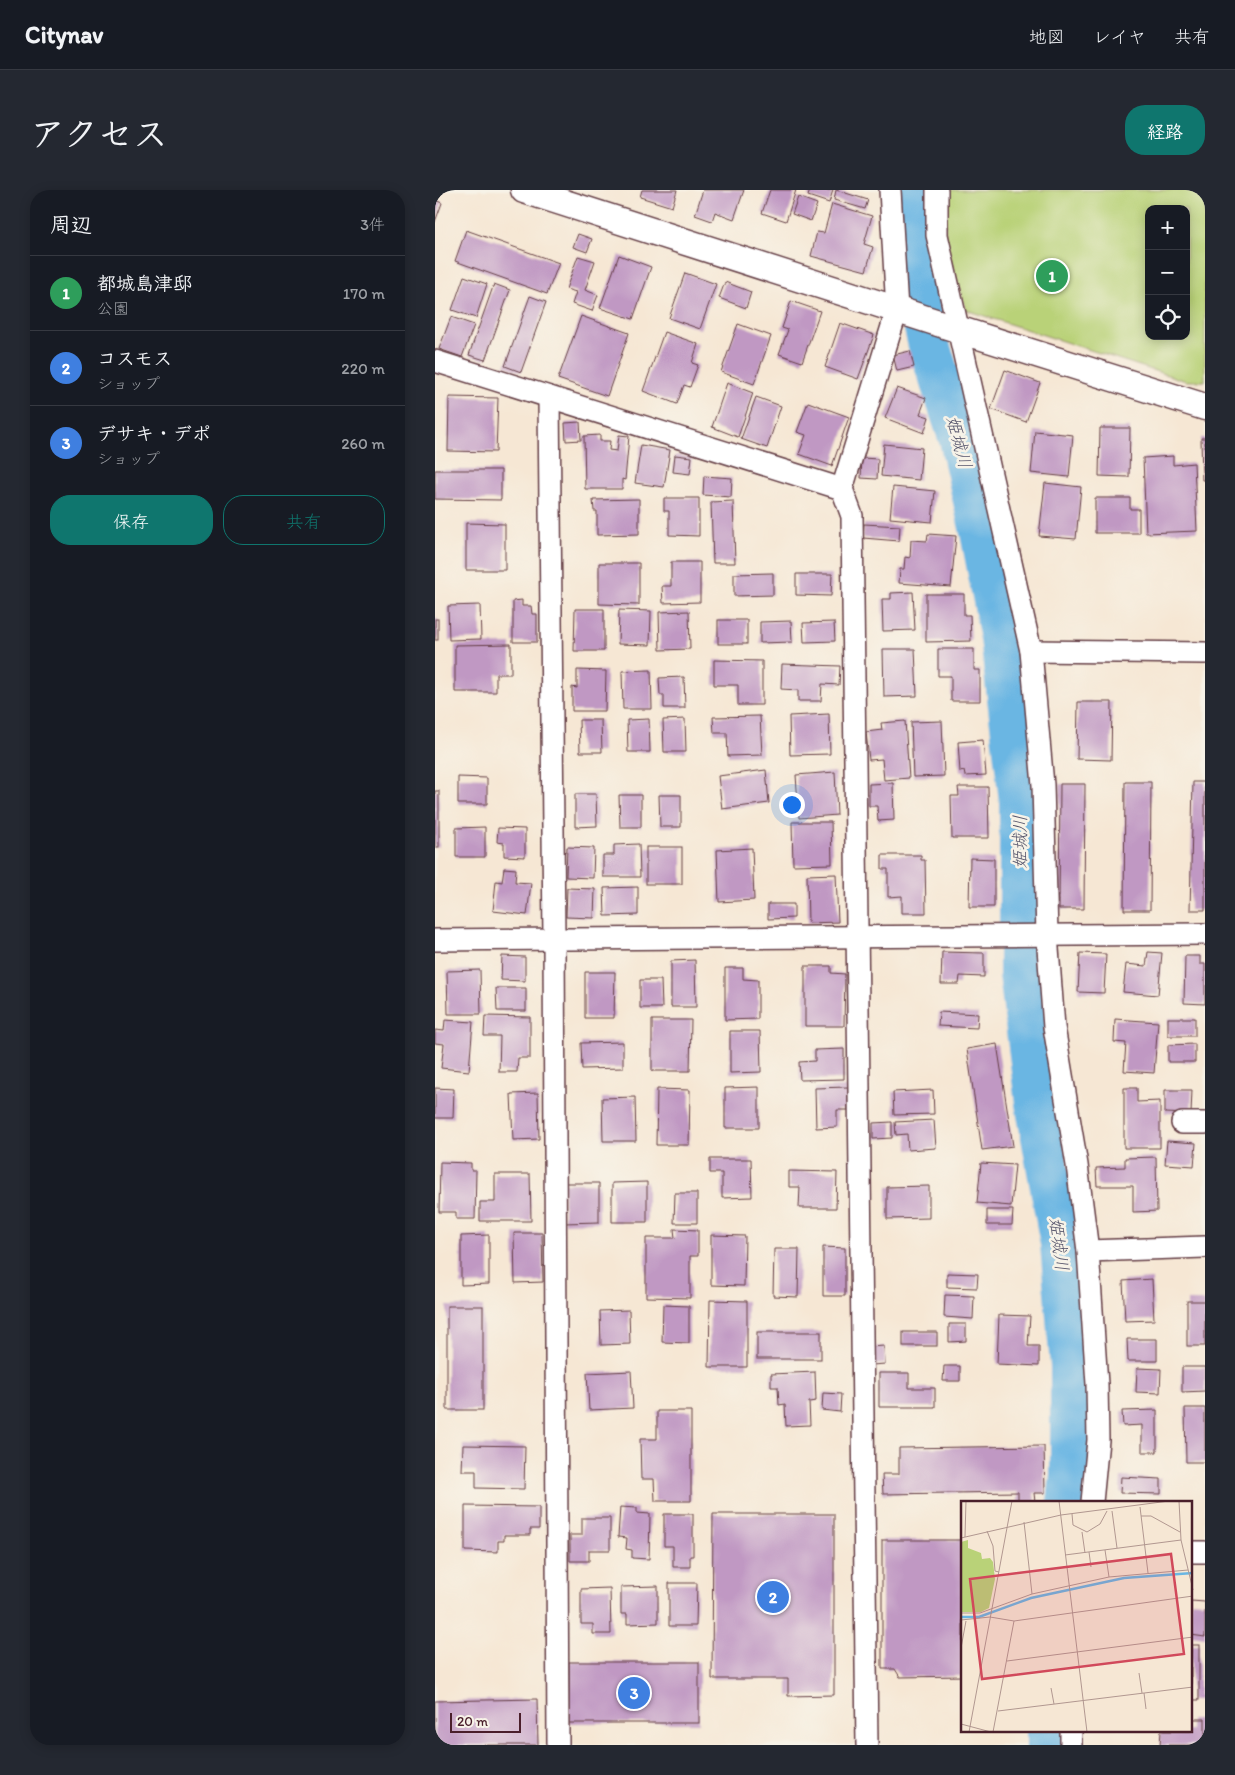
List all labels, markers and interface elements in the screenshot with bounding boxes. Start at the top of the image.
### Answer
text: Citynav [25,20,103,49]
text: 地図 [1029,26,1065,48]
text: レイヤ [1093,26,1146,48]
text: 共有 [1174,26,1210,48]
button: 経路 [1125,105,1205,155]
text: アクセス [30,113,168,155]
map controls [1145,205,1190,340]
button: + [1145,205,1190,250]
text: 周辺 [50,212,92,237]
text: 3件 [360,215,385,234]
button: − [1145,250,1190,295]
pin: 1 [1036,257,1068,295]
text: 都城島津邸 [97,272,192,295]
text: 1 [62,284,70,303]
text: 170 m [343,284,385,303]
button: locate [1145,295,1190,340]
text: 公園 [97,299,129,318]
text: コスモス [97,347,172,370]
text: 2 [62,359,70,378]
text: 220 m [341,359,385,378]
text: ショップ [97,374,160,393]
water label: 姫城川 [941,413,977,471]
text: デサキ・デポ [97,422,211,445]
text: 3 [62,434,70,453]
text: 260 m [341,434,385,453]
text: ショップ [97,449,160,468]
button: 保存 [50,495,213,545]
button: 共有 [223,495,385,545]
your location [779,792,805,818]
water label: 姫城川 [1009,815,1031,869]
water label: 姫城川 [1045,1216,1073,1272]
inset map [961,1501,1193,1732]
pin: 2 [757,1578,789,1616]
pin: 3 [618,1674,650,1712]
scale bar [450,1710,521,1733]
text: 20 m [457,1713,488,1730]

